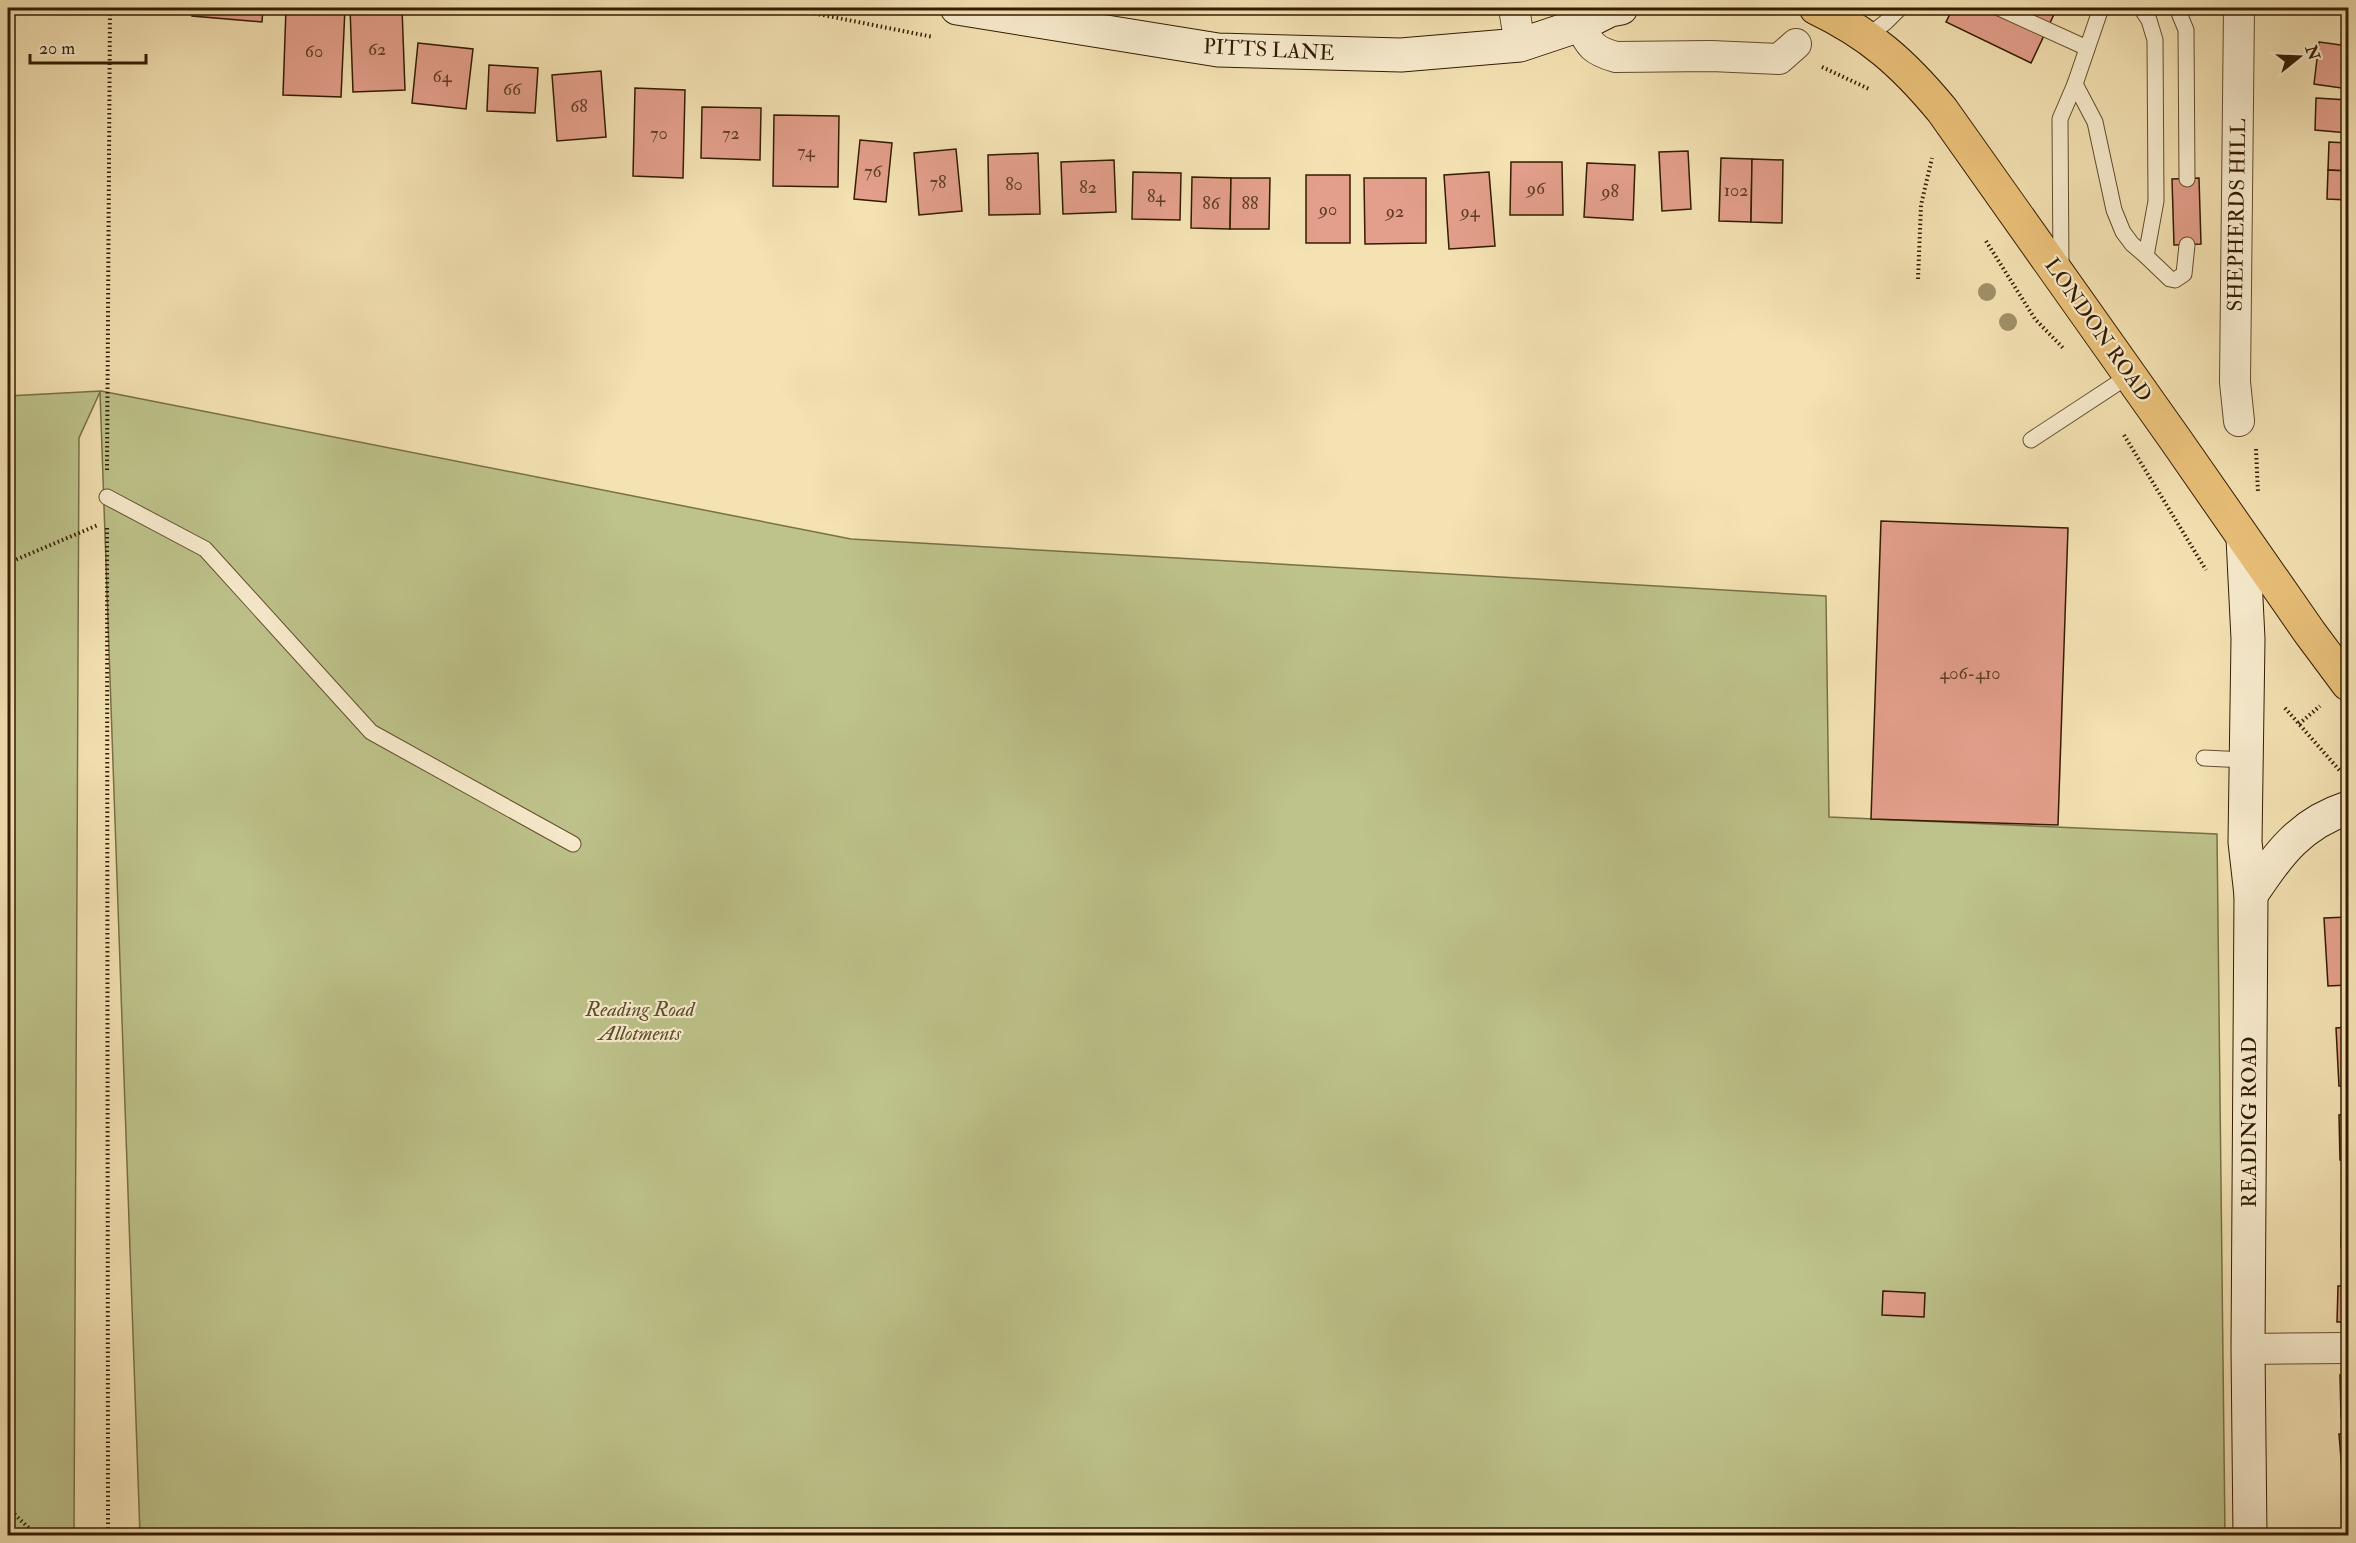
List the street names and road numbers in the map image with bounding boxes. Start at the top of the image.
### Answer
street label: PITTS LANE [1203,33,1335,67]
street label: SHEPHERDS HILL [2222,118,2252,312]
street label: LONDON ROAD [2038,253,2158,407]
street label: READING ROAD [2236,1036,2263,1208]

